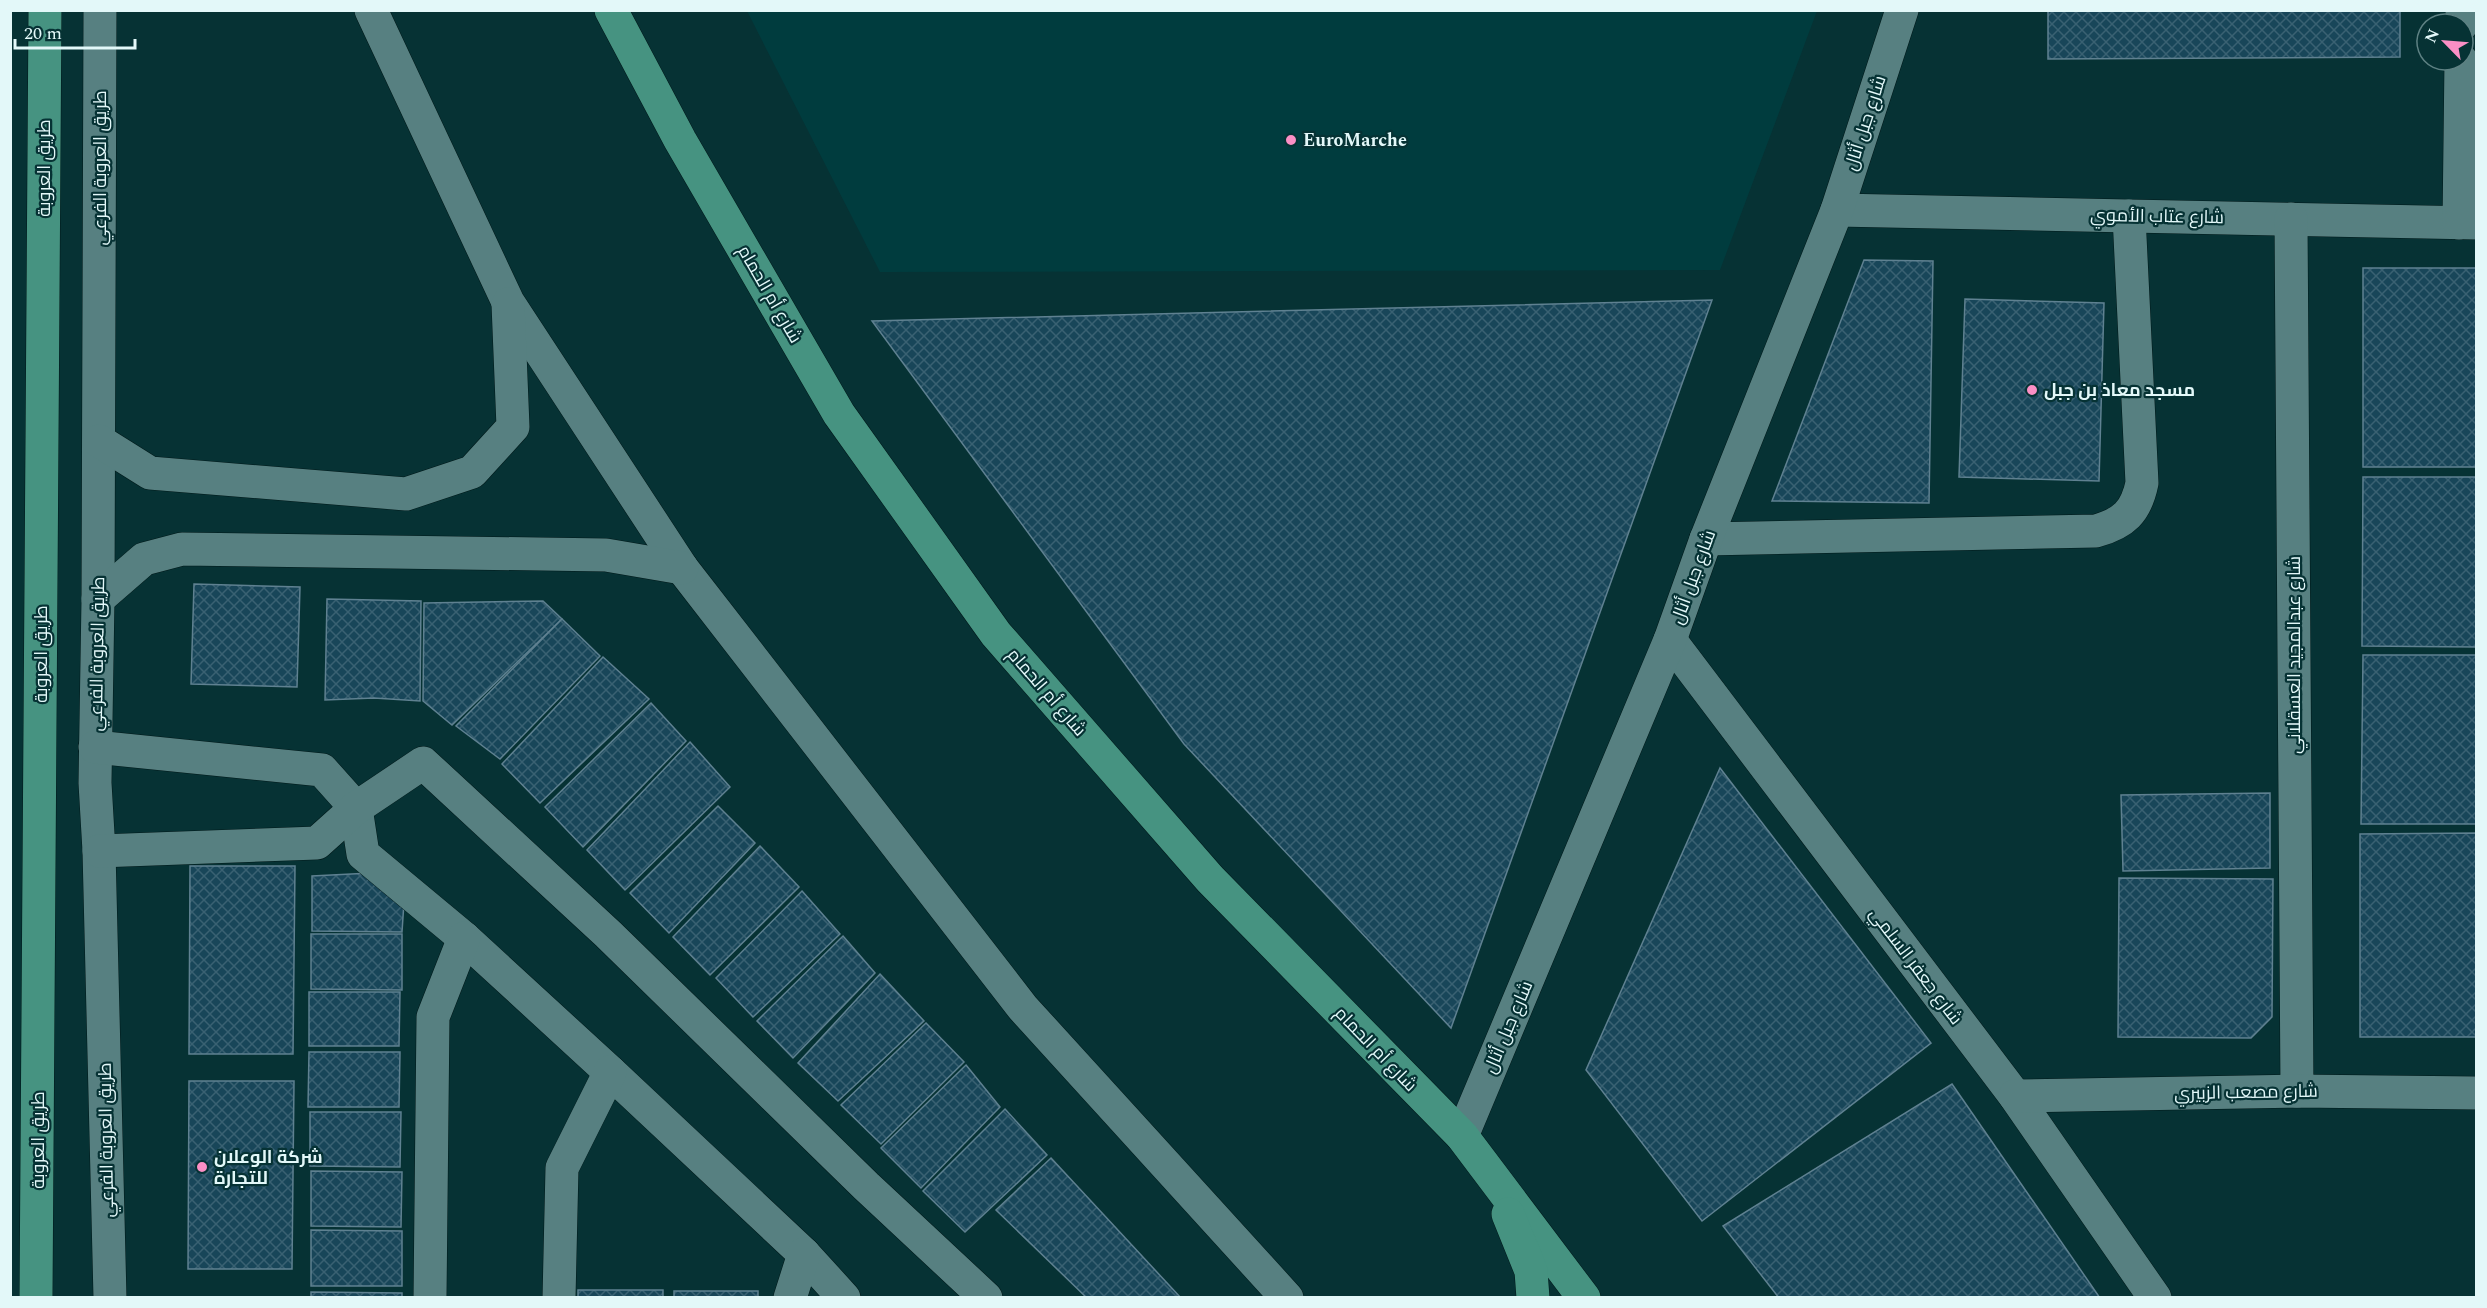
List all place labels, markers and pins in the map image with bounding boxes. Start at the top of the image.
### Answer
place label: EuroMarche [1303,127,1407,154]
marker: EuroMarche [1284,133,1298,147]
place label: مسجد معاذ بن جبل [2044,377,2195,404]
marker: مسجد معاذ بن جبل [2025,383,2039,397]
place label: شركة الوعلان للتجارة [214,1144,323,1192]
marker: شركة الوعلان للتجارة [195,1160,209,1174]

